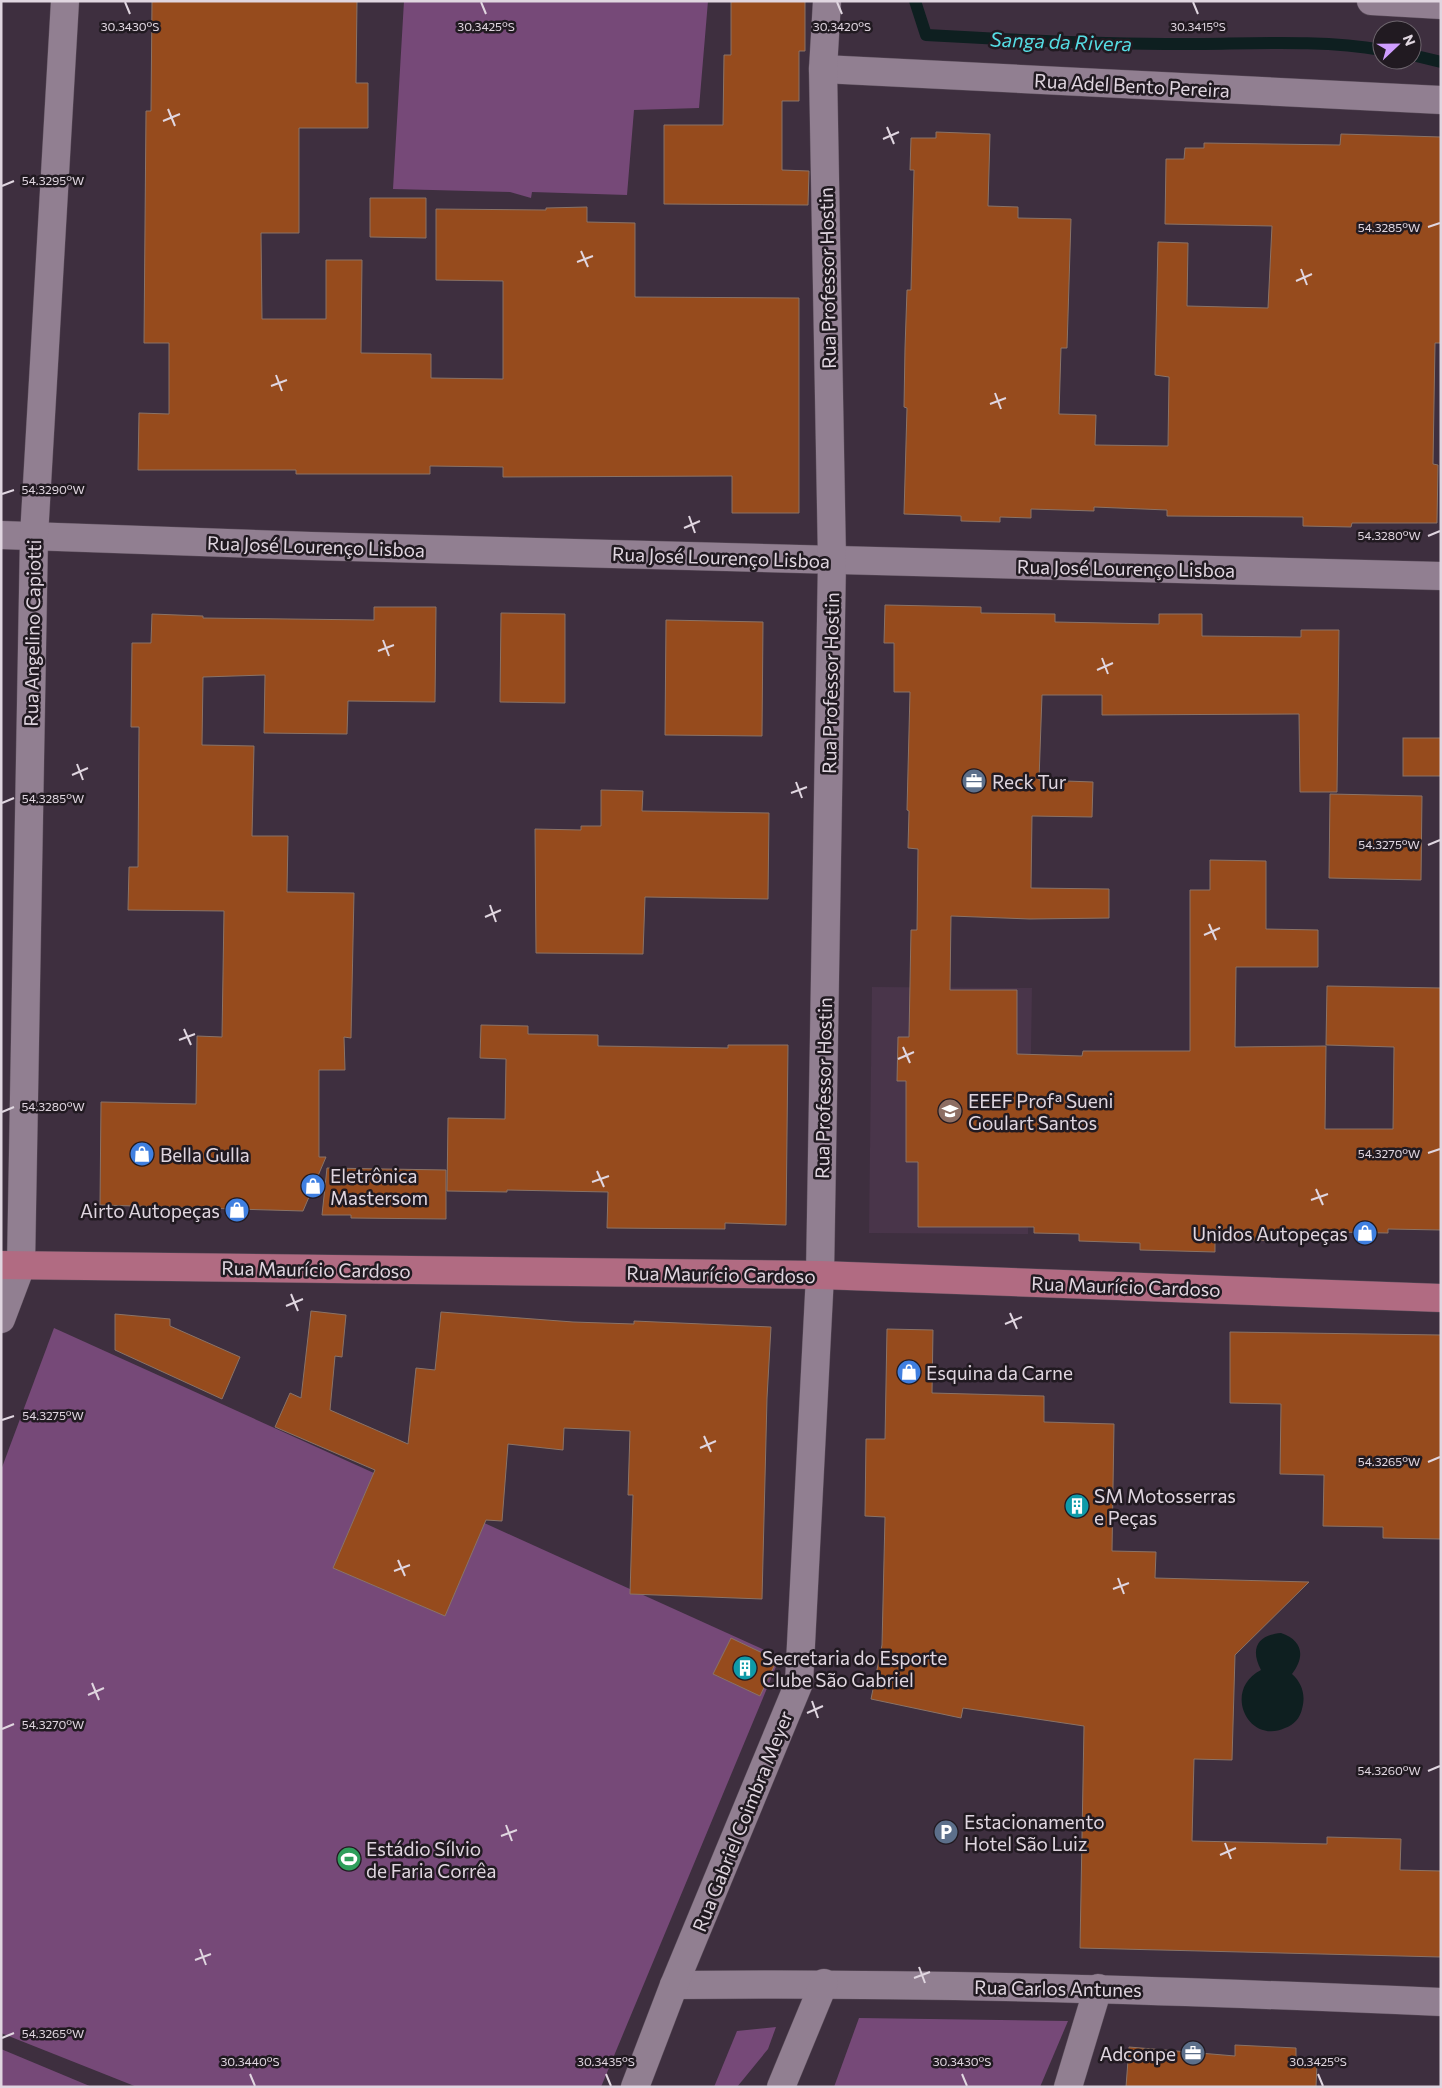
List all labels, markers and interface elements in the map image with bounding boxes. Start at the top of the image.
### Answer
text: 30.3430°S [101,19,159,33]
text: 30.3425°S [457,19,515,33]
text: 30.3420°S [813,19,871,33]
text: 30.3415°S [1170,19,1226,33]
north arrow [1372,20,1422,70]
water label: Sanga da Rivera [990,27,1132,55]
text: N [1400,32,1419,48]
street label: Rua Adel Bento Pereira [1034,68,1230,102]
text: 54.3295°W [22,173,84,187]
street label: Rua Professor Hostin [814,187,840,369]
text: 54.3285°W [1358,220,1420,234]
text: 54.3290°W [21,482,85,496]
text: 54.3280°W [1357,528,1421,542]
street label: Rua José Lourenço Lisboa [207,531,425,561]
street label: Rua Angelino Capiotti [19,539,45,727]
street label: Rua José Lourenço Lisboa [612,542,830,572]
street label: Rua José Lourenço Lisboa [1017,555,1235,581]
street label: Rua Professor Hostin [817,592,843,774]
office icon: Reck Tur [961,768,987,794]
place label: Reck Tur [992,770,1067,793]
text: 54.3285°W [22,791,84,805]
text: 54.3275°W [1358,837,1420,851]
street label: Rua Professor Hostin [810,997,836,1179]
place label: EEEF Profª Sueni Goulart Santos [968,1089,1113,1134]
school or university icon: EEEF Profª Sueni Goulart Santos [937,1098,963,1124]
text: 54.3280°W [21,1099,85,1113]
shop icon: Bella Gulla [129,1141,155,1167]
place label: Bella Gulla [160,1143,250,1166]
text: 54.3270°W [1358,1146,1420,1160]
place label: Eletrônica Mastersom [330,1164,428,1209]
shop icon: Eletrônica Mastersom [300,1173,326,1199]
shop icon: Airto Autopeças [224,1197,250,1223]
place label: Airto Autopeças [80,1199,220,1222]
shop icon: Unidos Autopeças [1352,1220,1378,1246]
place label: Unidos Autopeças [1192,1222,1348,1245]
street label: Rua Maurício Cardoso [221,1256,411,1282]
street label: Rua Maurício Cardoso [626,1261,816,1287]
street label: Rua Maurício Cardoso [1031,1271,1221,1301]
shop icon: Esquina da Carne [896,1359,922,1385]
place label: Esquina da Carne [926,1361,1073,1384]
text: 54.3275°W [22,1408,84,1422]
text: 54.3265°W [1358,1454,1420,1468]
place label: SM Motosserras e Peças [1094,1484,1236,1529]
building icon: SM Motosserras e Peças [1064,1493,1090,1519]
place label: Secretaria do Esporte Clube São Gabriel [762,1646,947,1691]
building icon: Secretaria do Esporte Clube São Gabriel [732,1655,758,1681]
street label: Rua Gabriel Coimbra Meyer [687,1707,797,1935]
text: 54.3270°W [22,1717,84,1731]
text: 54.3260°W [1357,1763,1421,1777]
place label: Estacionamento Hotel São Luiz [964,1810,1105,1855]
parking icon: Estacionamento Hotel São Luiz [933,1819,959,1845]
place label: Estádio Sílvio de Faria Corrêa [366,1837,496,1882]
sports icon: Estádio Sílvio de Faria Corrêa [336,1846,362,1872]
street label: Rua Carlos Antunes [974,1975,1142,2001]
text: 54.3265°W [22,2026,84,2040]
office icon: Adconpe [1180,2040,1206,2066]
place label: Adconpe [1099,2042,1176,2065]
text: 30.3440°S [220,2054,280,2068]
text: 30.3435°S [577,2054,635,2068]
text: 30.3430°S [933,2054,991,2068]
text: 30.3425°S [1289,2054,1347,2068]

